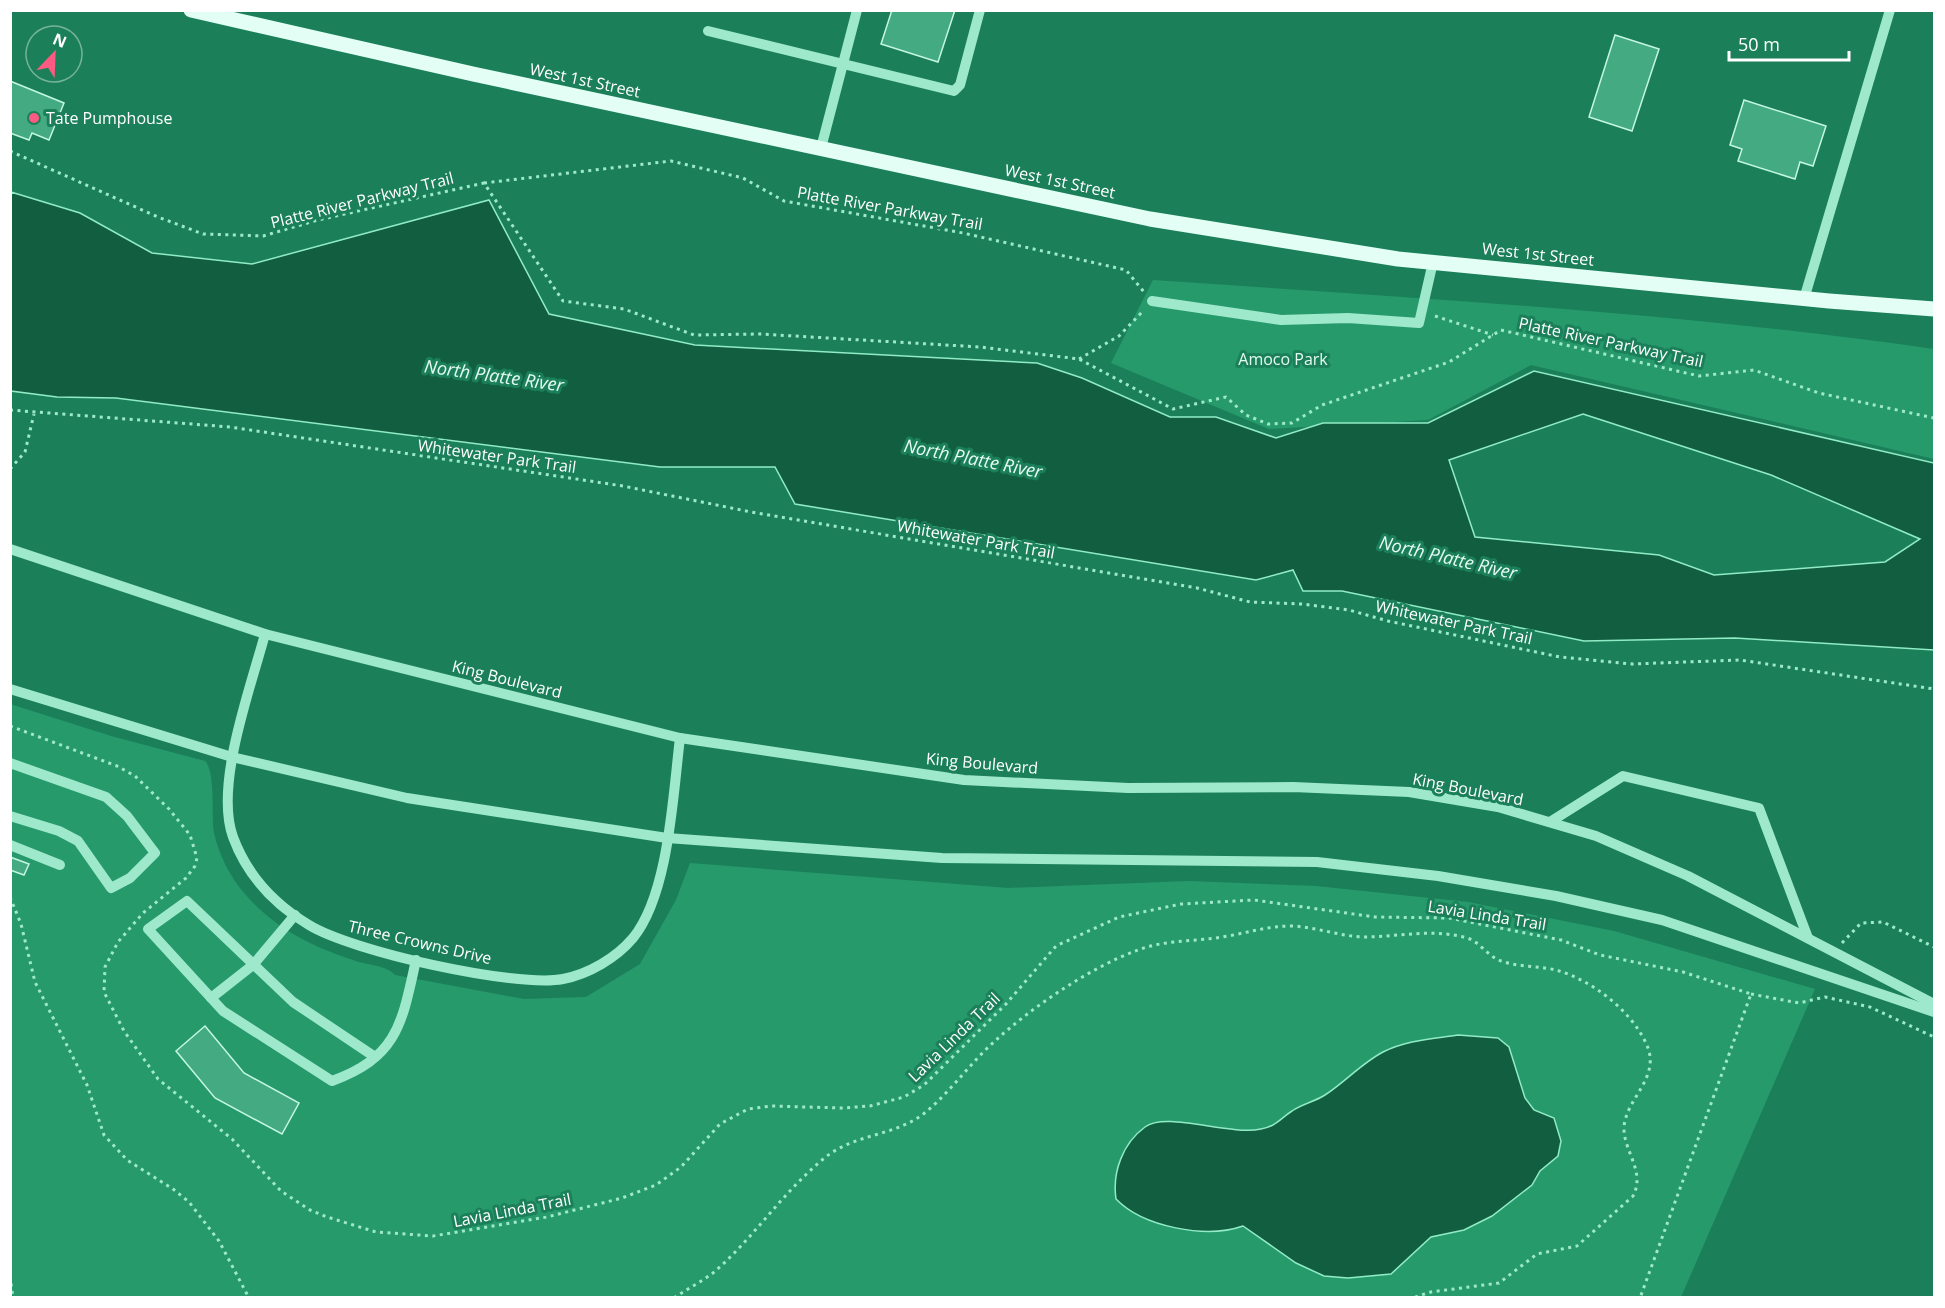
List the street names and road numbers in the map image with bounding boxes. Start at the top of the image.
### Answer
street label: West 1st Street [528,58,643,103]
street label: West 1st Street [1003,159,1118,204]
street label: Platte River Parkway Trail [268,167,456,233]
street label: Platte River Parkway Trail [796,181,984,235]
street label: West 1st Street [1481,237,1595,271]
street label: Platte River Parkway Trail [1517,312,1705,372]
street label: Whitewater Park Trail [416,434,578,478]
street label: Whitewater Park Trail [895,514,1057,564]
street label: Whitewater Park Trail [1373,595,1535,649]
street label: King Boulevard [450,655,564,703]
street label: King Boulevard [925,747,1039,779]
street label: King Boulevard [1411,767,1525,811]
street label: Lavia Linda Trail [1426,895,1548,935]
street label: Three Crowns Drive [346,915,494,969]
street label: Lavia Linda Trail [903,988,1005,1086]
street label: Lavia Linda Trail [451,1188,573,1232]

